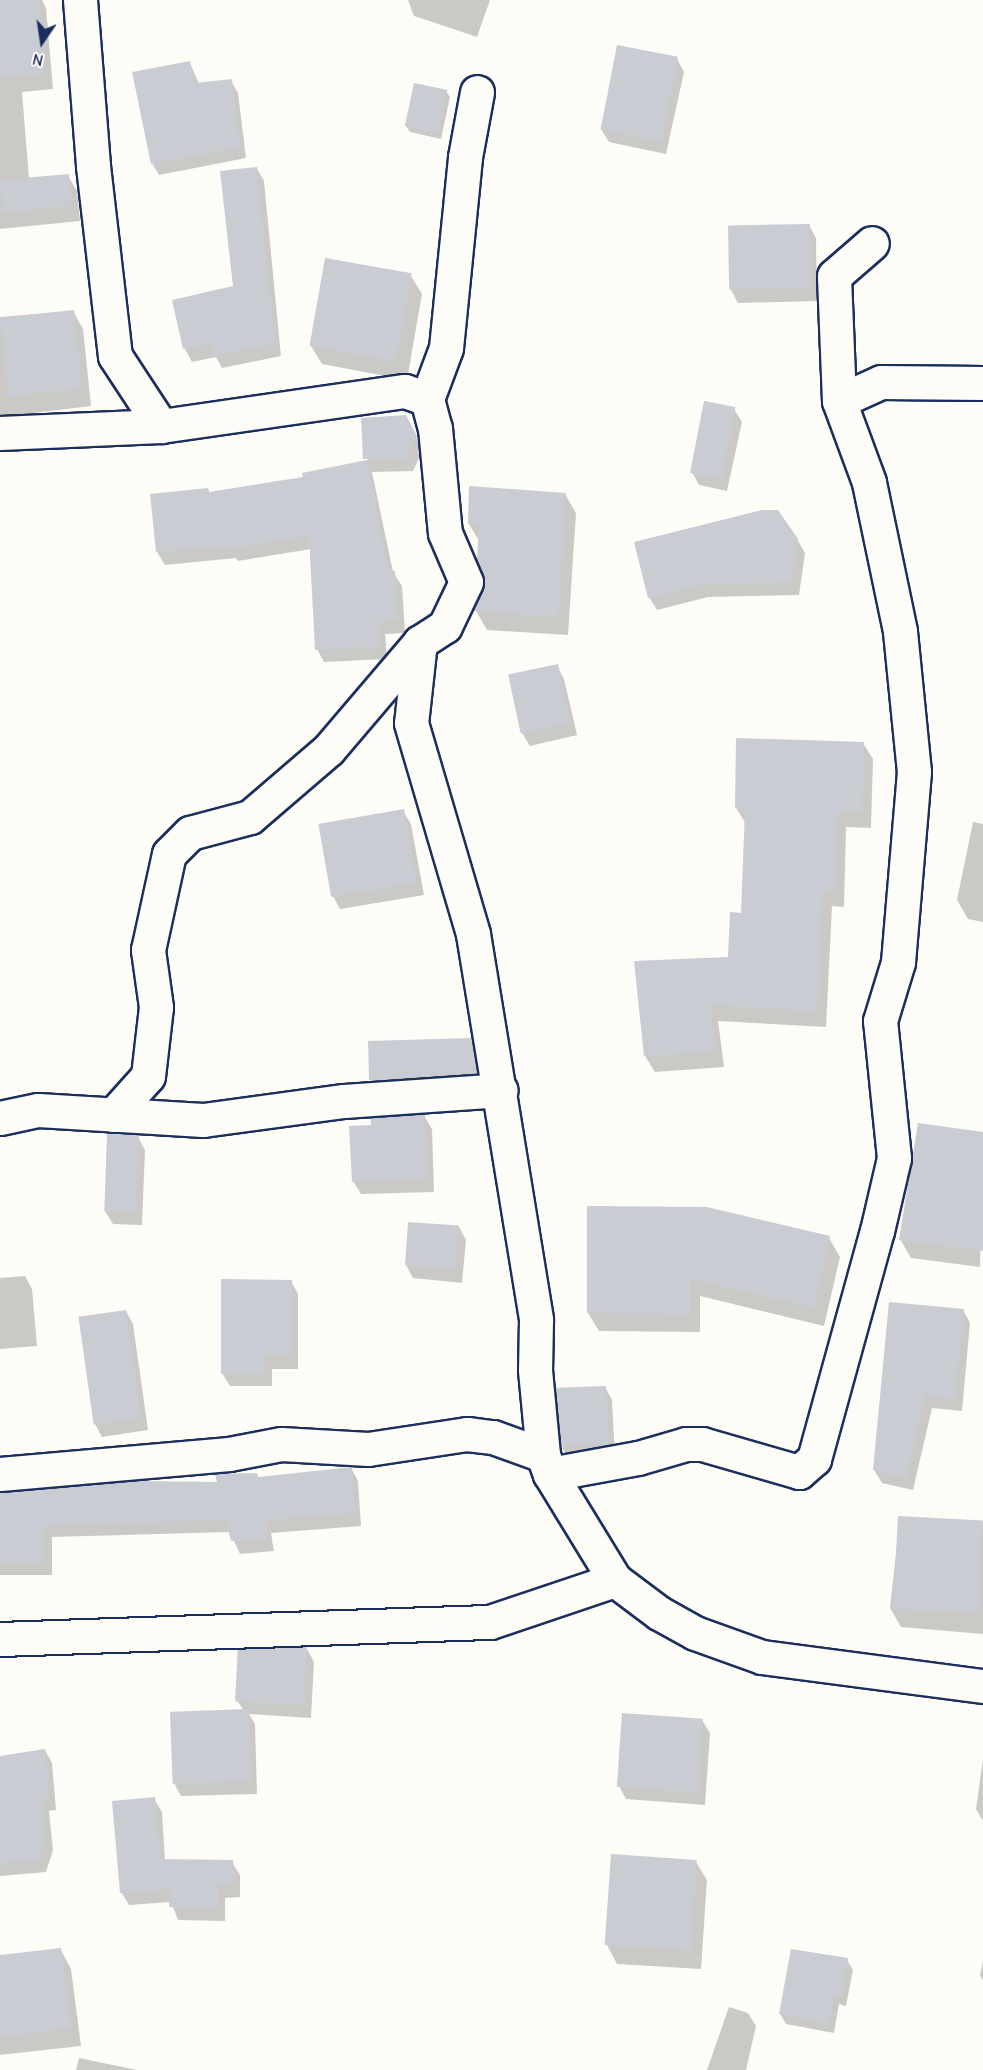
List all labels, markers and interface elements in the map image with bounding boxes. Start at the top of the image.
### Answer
north arrow [12,12,72,72]
text: N [31,50,45,69]

